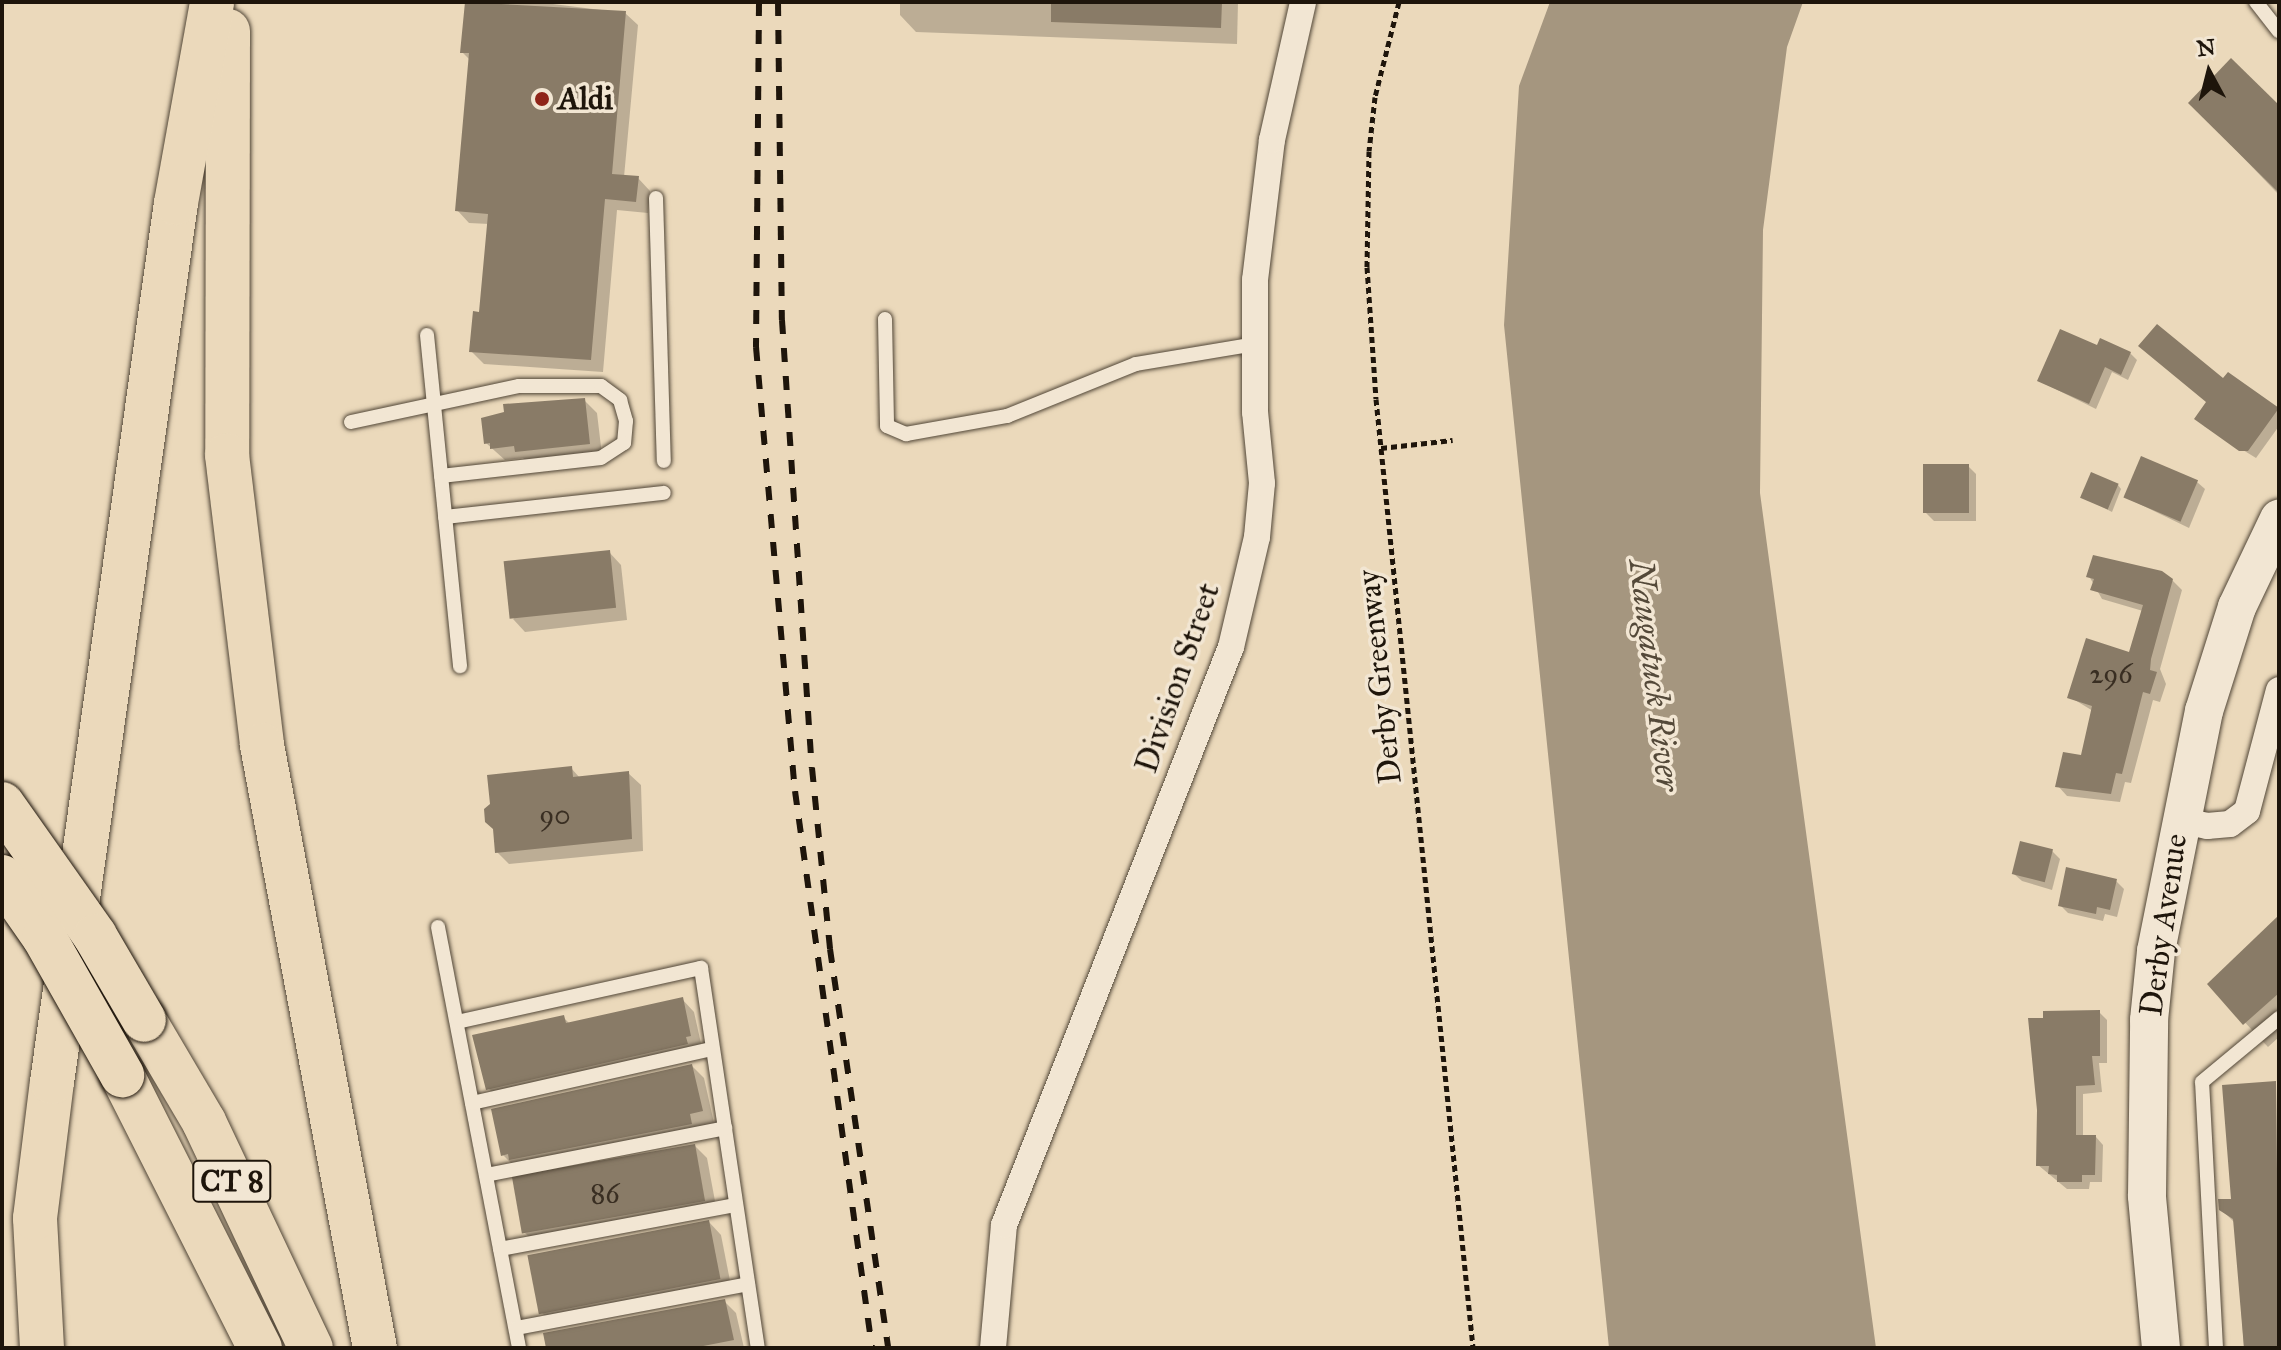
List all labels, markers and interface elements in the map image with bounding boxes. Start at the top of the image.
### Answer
north arrow [2169,32,2249,112]
text: N [2195,33,2217,62]
place label: Aldi [558,80,613,118]
marker: Aldi [533,90,551,108]
water label: Naugatuck River [1621,557,1689,793]
street label: Derby Greenway [1350,568,1410,786]
street label: Division Street [1128,578,1228,778]
house number: 296 [2089,657,2133,691]
house number: 90 [539,798,571,832]
street label: Derby Avenue [2132,831,2196,1019]
road number: CT 8 [192,1155,272,1207]
house number: 86 [590,1177,620,1211]

